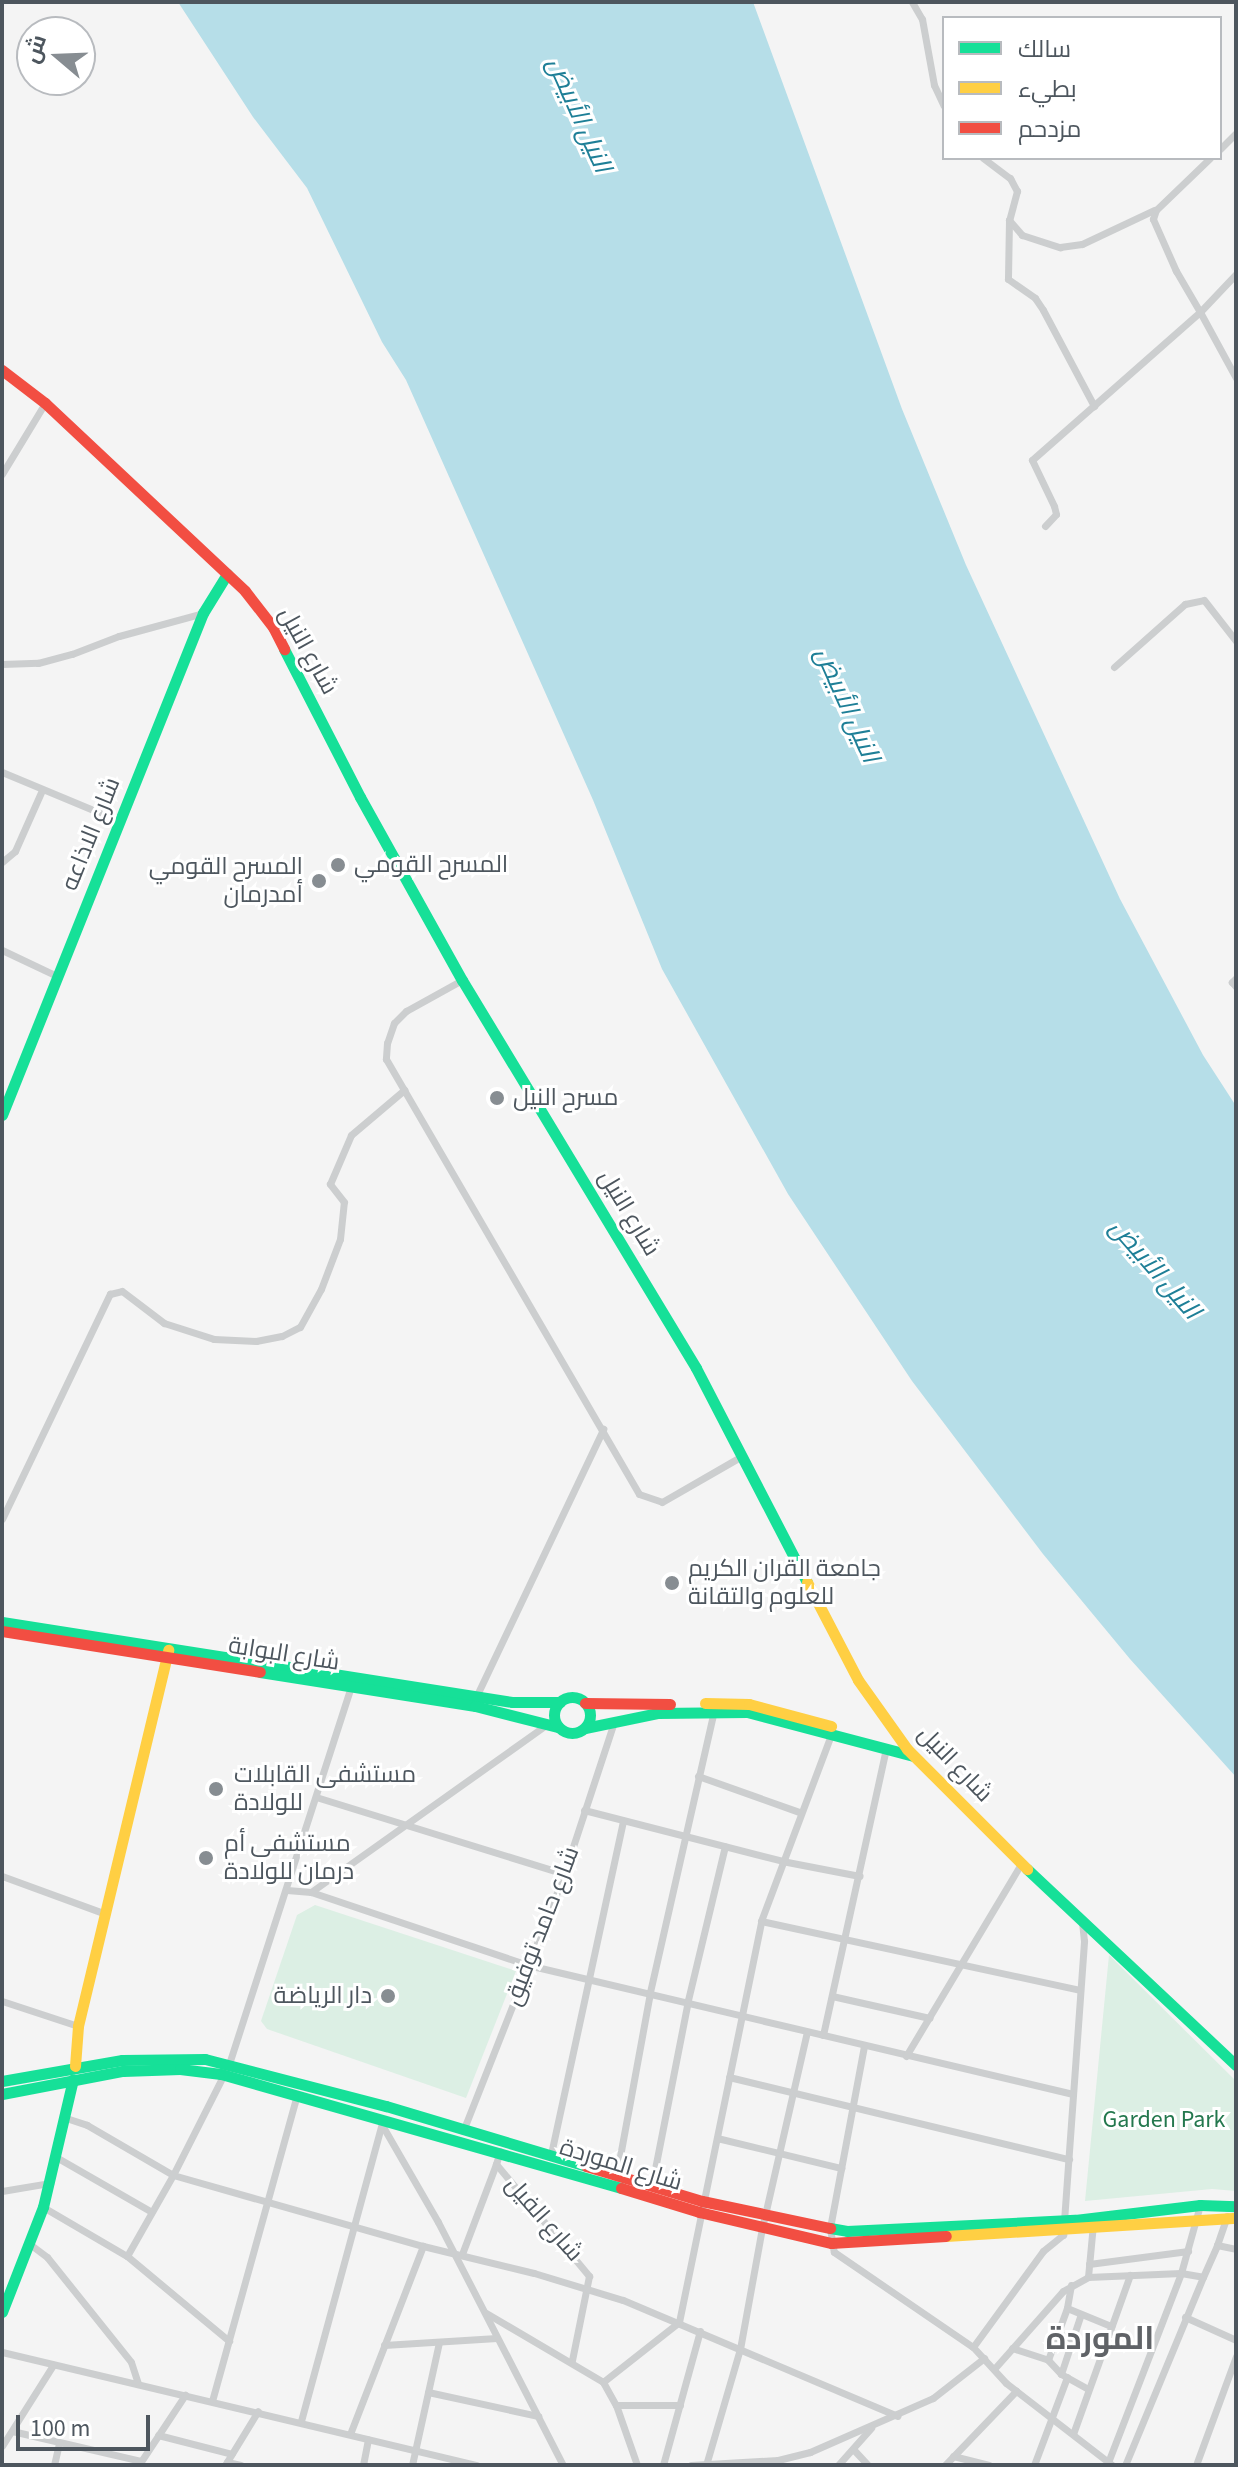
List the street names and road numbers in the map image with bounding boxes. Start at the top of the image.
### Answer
street label: شارع النيل [272,602,344,700]
street label: شارع الاذاعه [55,773,127,895]
street label: شارع النيل [592,1165,666,1261]
street label: شارع البوابة [226,1631,342,1677]
street label: شارع النيل [912,1720,998,1808]
street label: شارع حامد توفيق [498,1842,586,2010]
street label: شارع الموردة [556,2133,686,2197]
street label: شارع الفيل [499,2170,589,2268]

